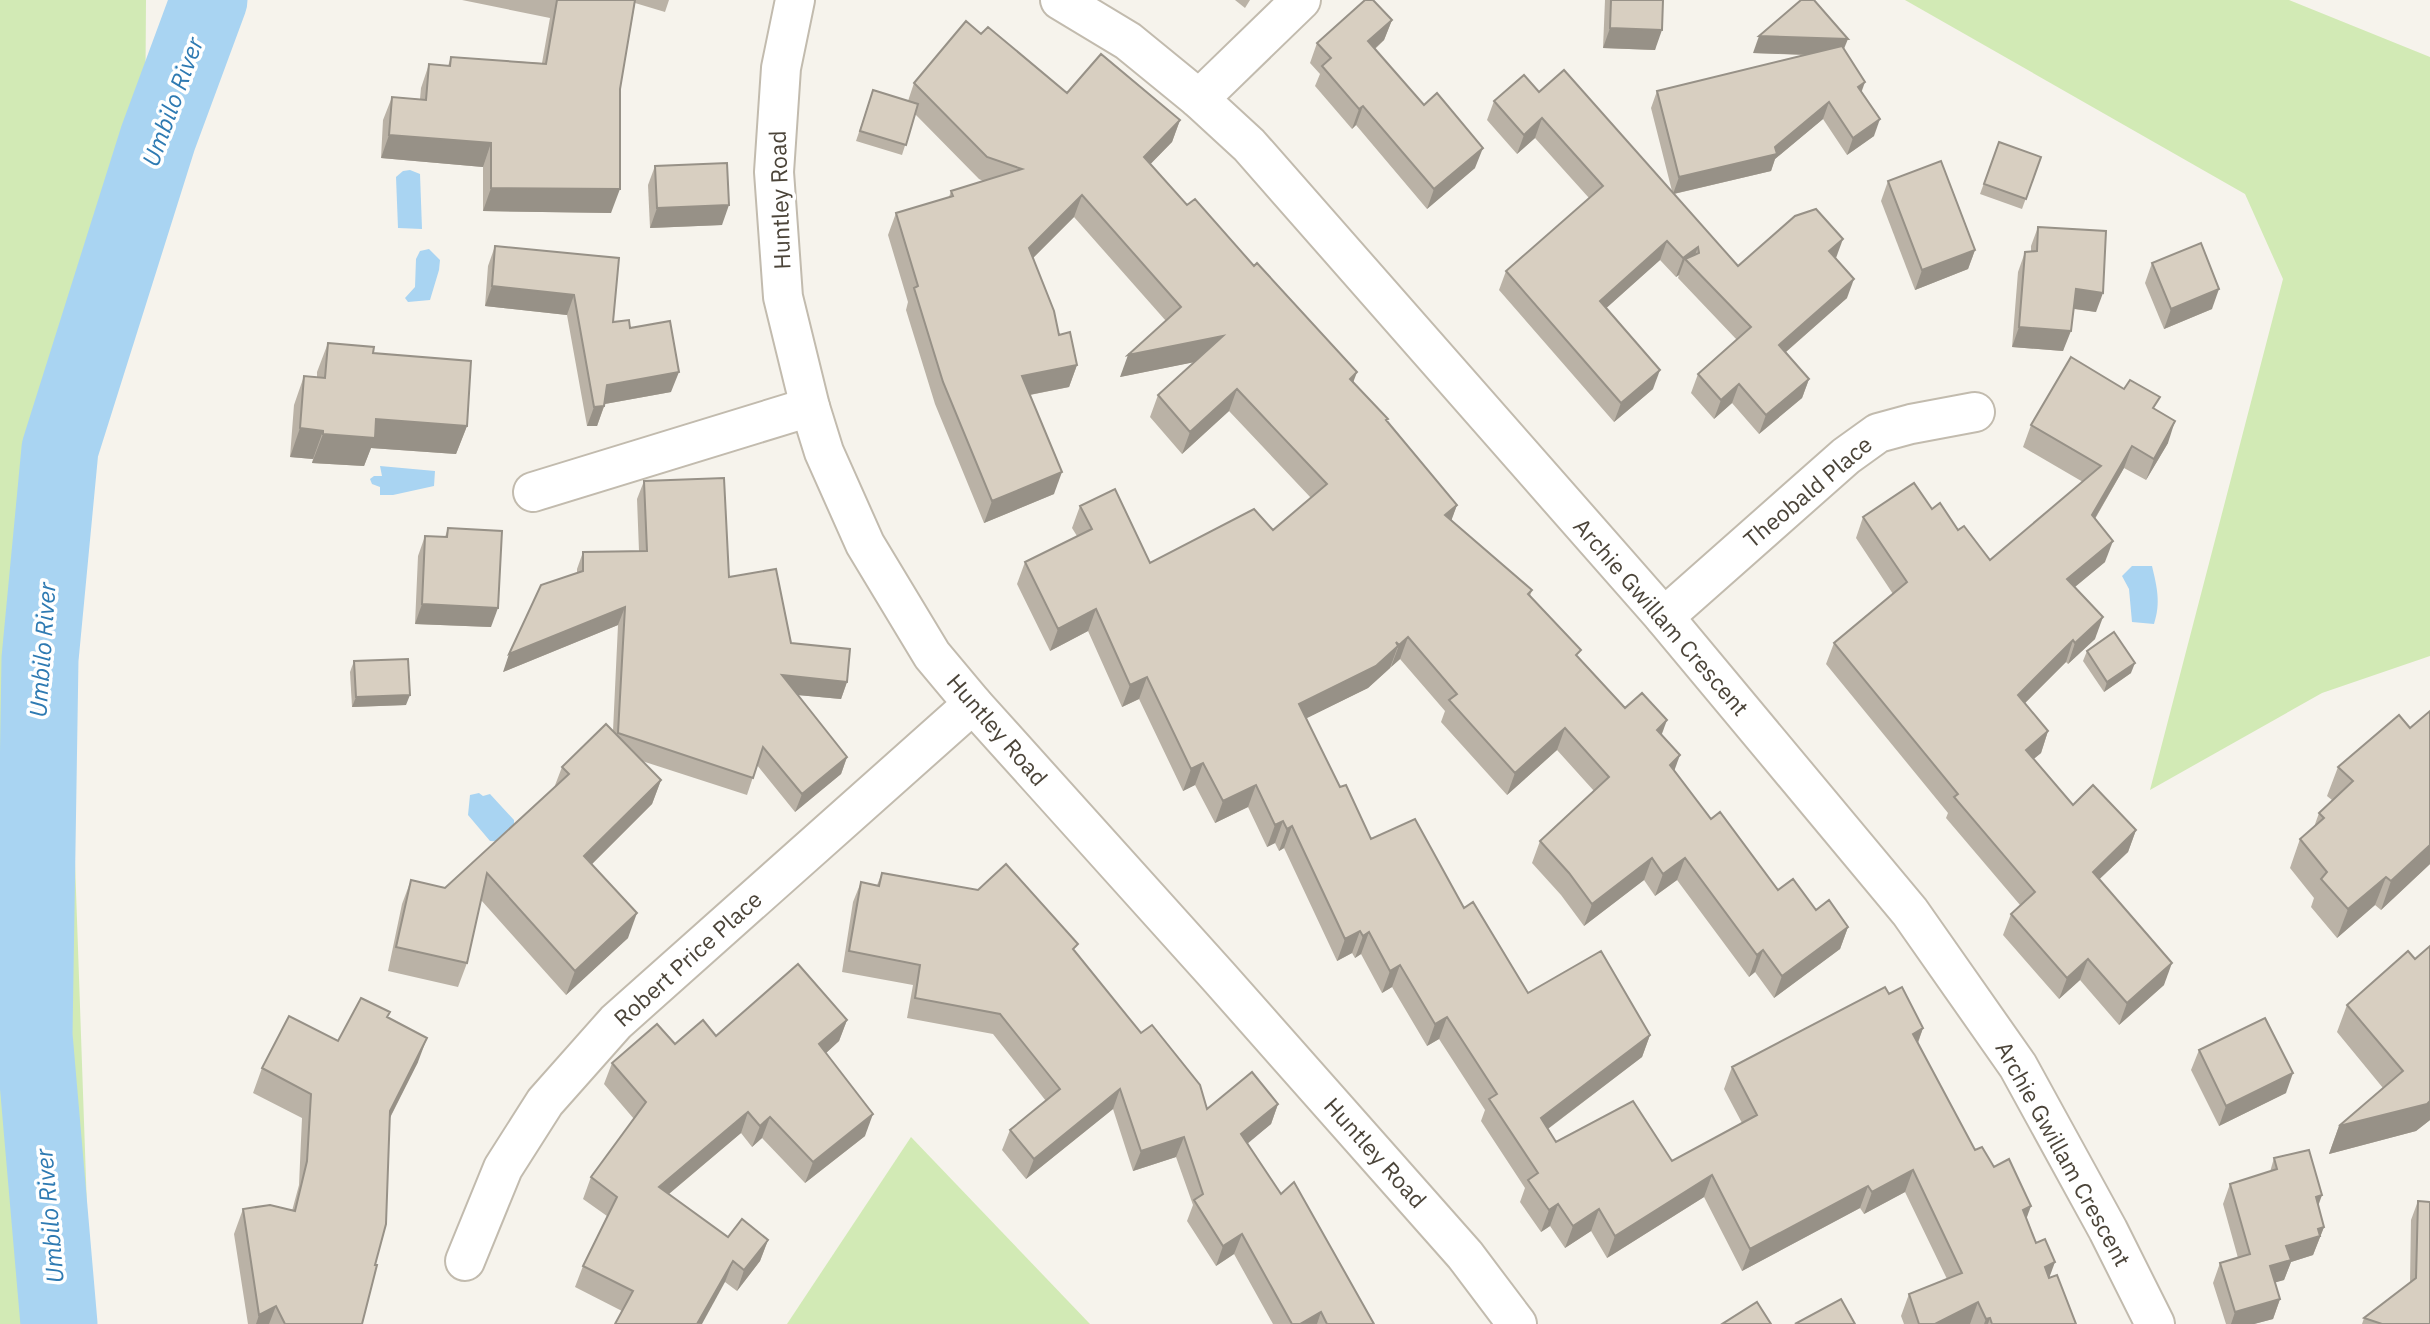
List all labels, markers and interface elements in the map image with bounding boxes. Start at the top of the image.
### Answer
water label: Umbilo River [134,32,211,171]
street label: Huntley Road [762,130,796,270]
street label: Theobald Place [1737,429,1878,554]
street label: Archie Gwillam Crescent [1568,511,1756,722]
water label: Umbilo River [21,580,63,718]
street label: Huntley Road [941,667,1055,792]
street label: Robert Price Place [607,884,768,1033]
street label: Archie Gwillam Crescent [1989,1036,2138,1271]
street label: Huntley Road [1318,1091,1433,1214]
water label: Umbilo River [27,1146,71,1285]

